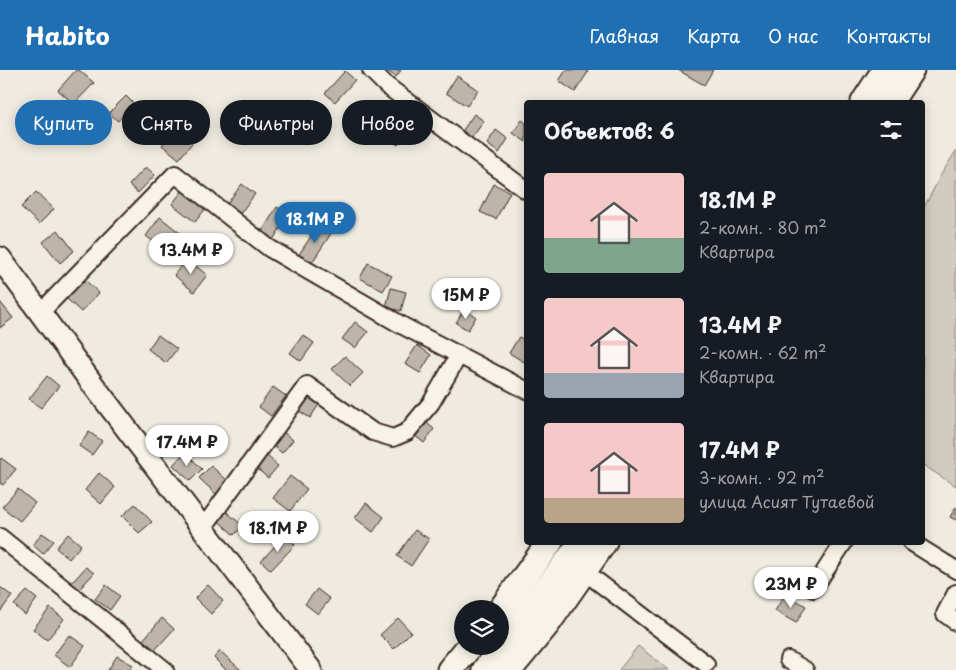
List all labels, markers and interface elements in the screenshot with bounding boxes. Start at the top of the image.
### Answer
text: Habito [25,17,110,53]
text: Главная [590,22,659,49]
text: Карта [687,22,740,49]
text: О нас [768,22,818,49]
text: Контакты [846,22,931,49]
chip: Купить [15,100,112,145]
chip: Снять [122,100,210,145]
chip: Фильтры [220,100,332,145]
chip: Новое [342,100,433,145]
text: Объектов: 6 [544,114,675,146]
icon: filters [877,116,905,144]
text: 18.1M ₽ [699,183,776,215]
icon: home [584,193,644,253]
pin: 18.1M ₽ [269,202,361,244]
text: 18.1M ₽ [286,206,344,230]
text: 2-комн. · 80 m² [699,215,827,239]
pin: 13.4M ₽ [145,232,237,275]
text: 13.4M ₽ [160,237,223,261]
text: Квартира [699,239,774,263]
pin: 15M ₽ [431,278,501,320]
text: 15M ₽ [442,282,490,306]
text: 13.4M ₽ [699,308,782,340]
icon: home [584,318,644,378]
text: 2-комн. · 62 m² [699,340,826,364]
text: Квартира [699,364,774,388]
pin: 17.4M ₽ [141,424,233,467]
text: 17.4M ₽ [156,429,218,453]
text: 17.4M ₽ [699,433,780,465]
icon: home [584,443,644,503]
text: 3-комн. · 92 m² [699,465,824,489]
text: улица Асият Тутаевой [699,489,874,513]
pin: 18.1M ₽ [232,510,324,553]
text: 18.1M ₽ [249,515,307,539]
pin: 23M ₽ [756,566,826,609]
text: 23M ₽ [765,571,817,595]
map controls [454,600,509,655]
button: layers [454,600,509,655]

